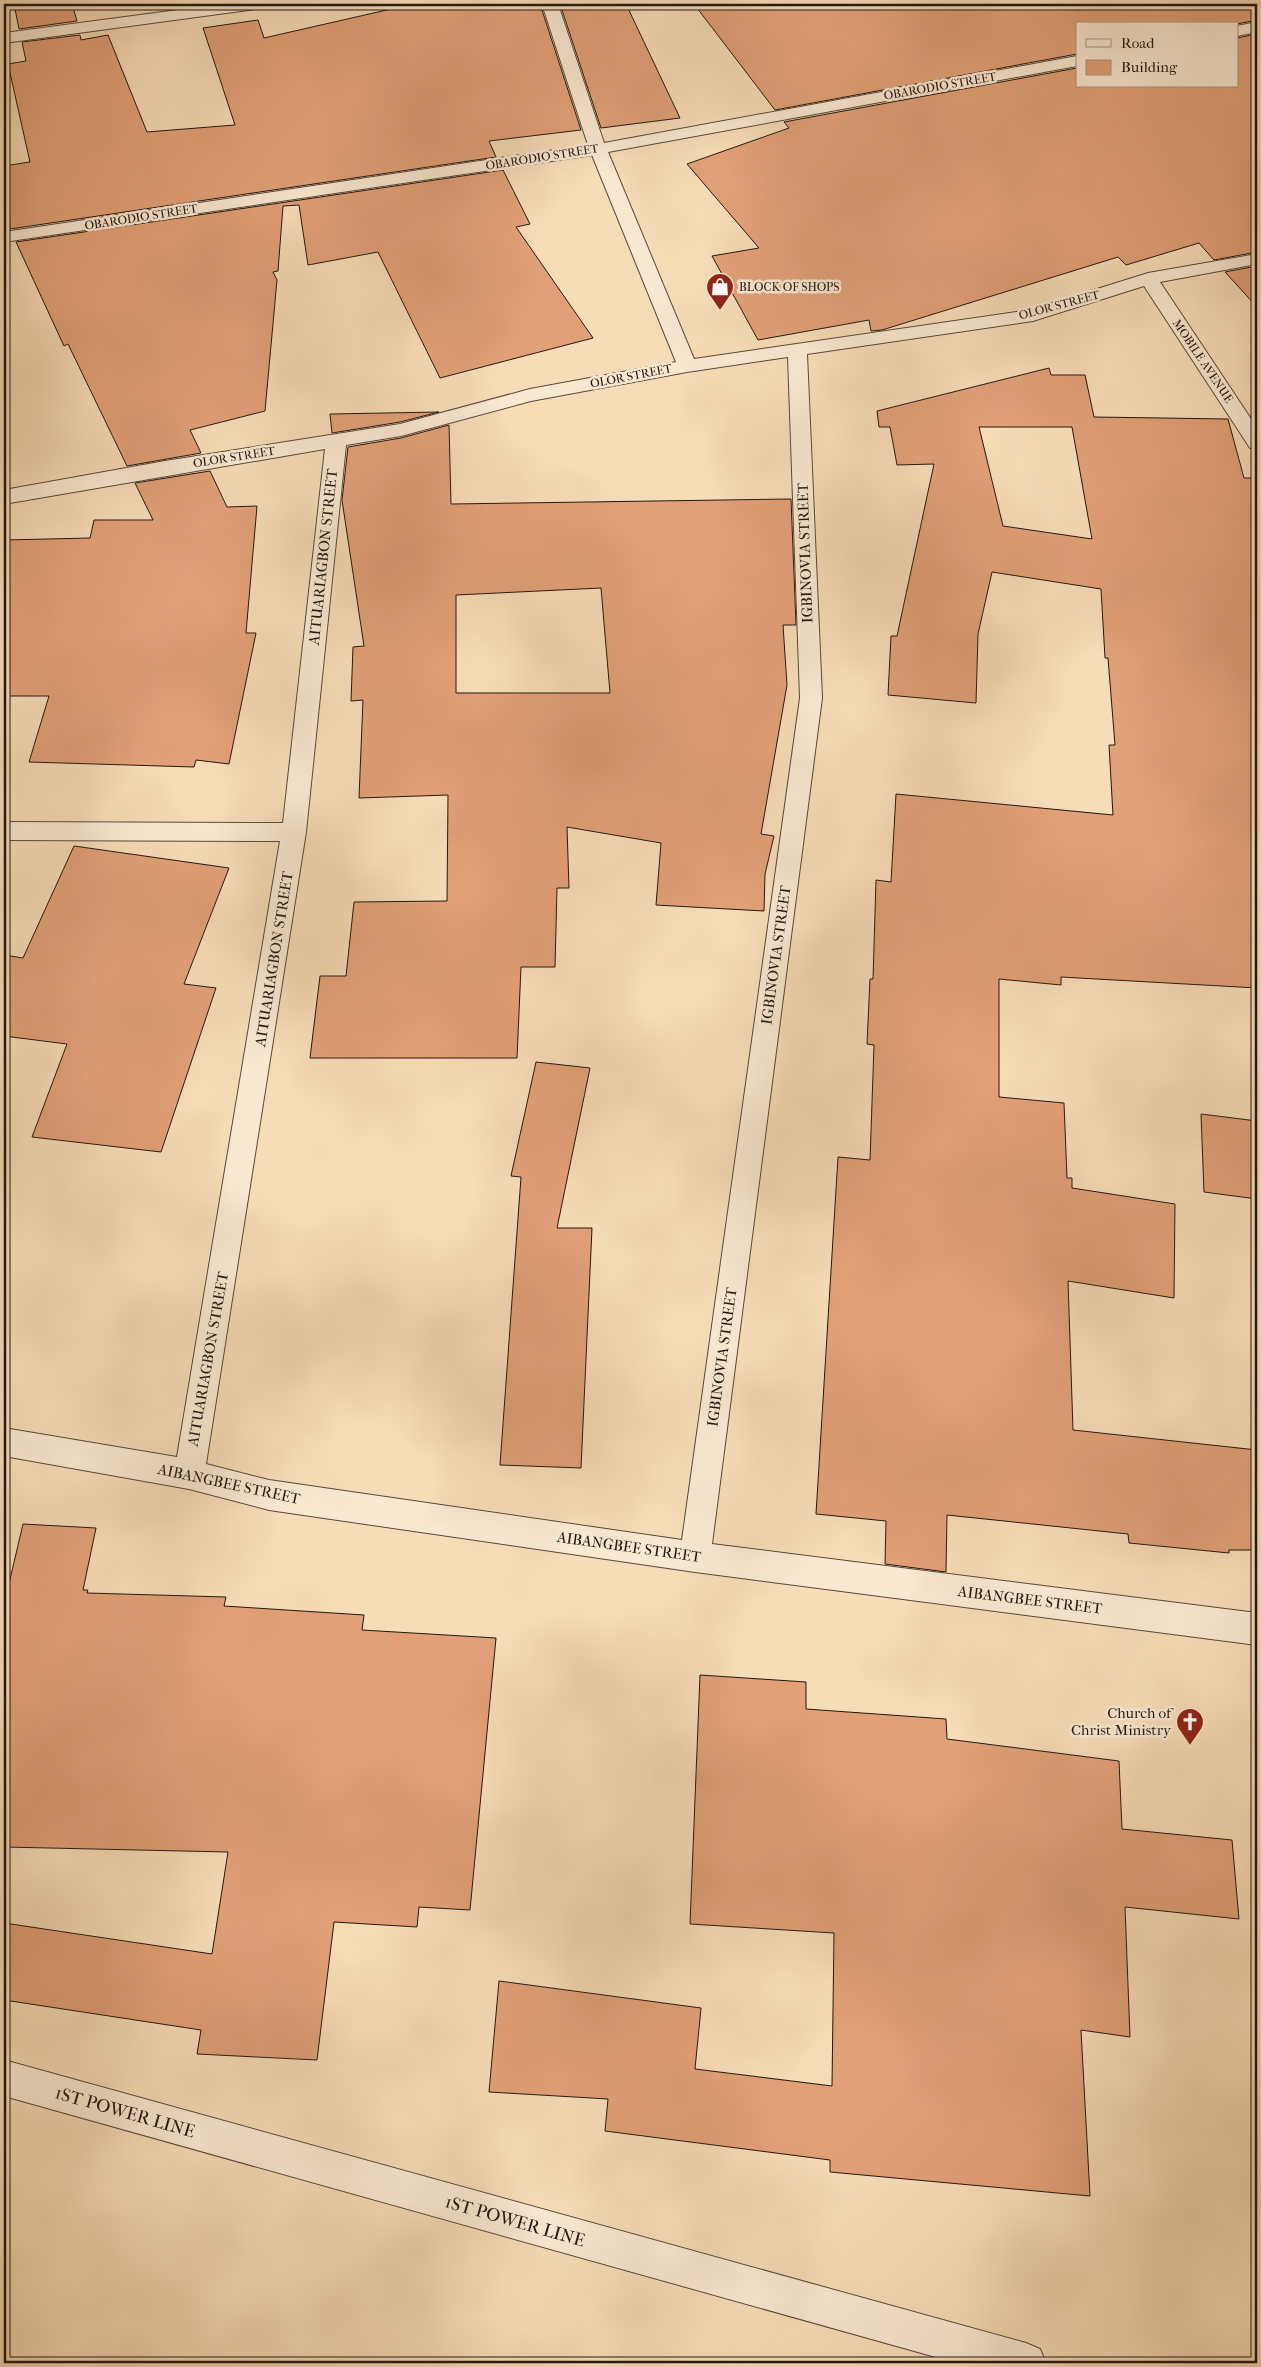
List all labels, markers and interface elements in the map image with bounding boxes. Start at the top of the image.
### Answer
legend [1076,22,1238,88]
text: Road [1121,34,1155,52]
text: Building [1121,58,1178,76]
street label: OBARODIO STREET [883,69,998,103]
street label: OBARODIO STREET [485,141,600,173]
street label: OBARODIO STREET [84,201,199,233]
shop icon: BLOCK OF SHOPS [705,272,735,311]
place label: BLOCK OF SHOPS [739,280,840,294]
street label: OLOR STREET [1017,287,1102,322]
street label: MOBILE AVENUE [1170,317,1236,405]
street label: OLOR STREET [589,361,674,391]
street label: OLOR STREET [192,443,277,470]
street label: AITUARIAGBON STREET [305,467,341,647]
street label: IGBINOVIA STREET [794,482,816,623]
street label: AITUARIAGBON STREET [251,869,297,1049]
street label: IGBINOVIA STREET [757,883,795,1026]
street label: AITUARIAGBON STREET [184,1269,232,1449]
street label: IGBINOVIA STREET [703,1285,741,1428]
street label: AIBANGBEE STREET [155,1460,303,1508]
street label: AIBANGBEE STREET [555,1528,703,1566]
street label: AIBANGBEE STREET [956,1582,1104,1618]
place label: Church of Christ Ministry [1071,1704,1174,1739]
church icon: Church of Christ Ministry [1175,1707,1205,1746]
street label: 1ST POWER LINE [53,2082,197,2142]
street label: 1ST POWER LINE [443,2191,587,2251]

